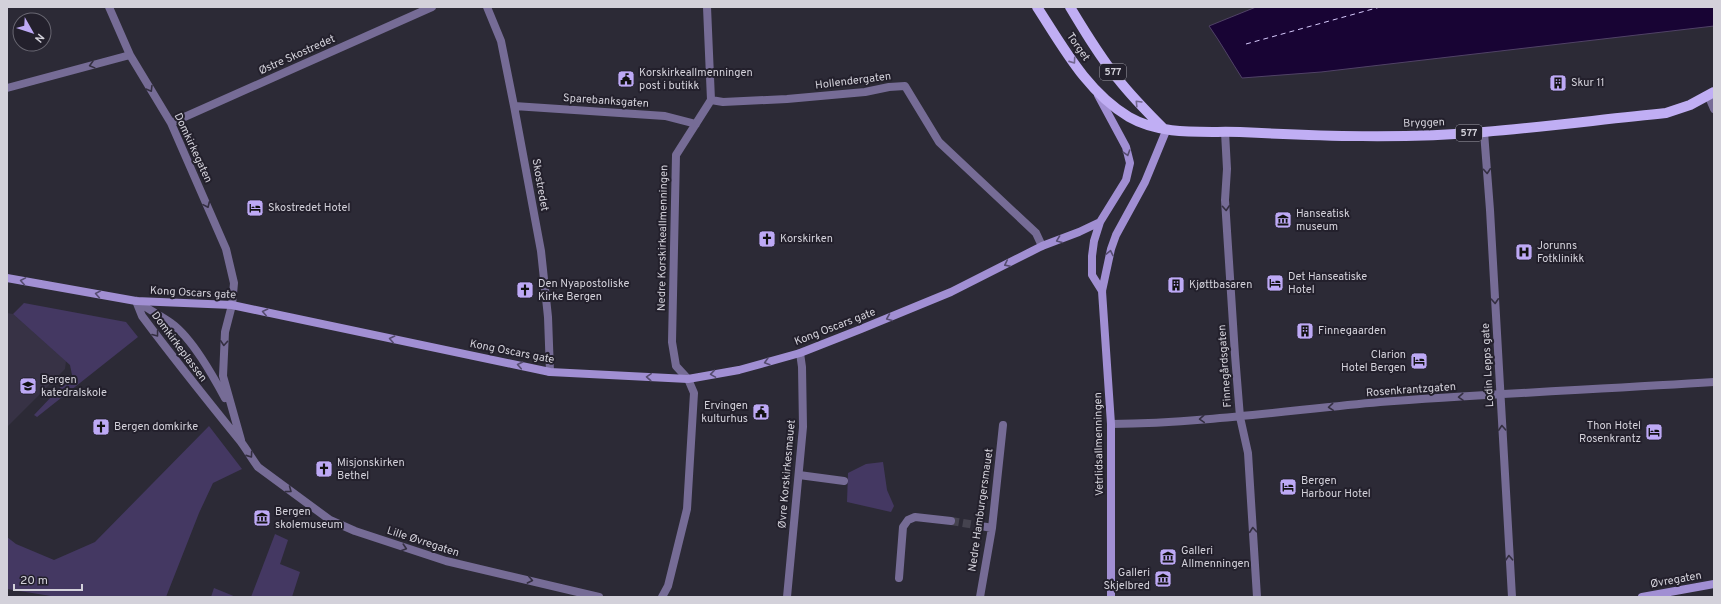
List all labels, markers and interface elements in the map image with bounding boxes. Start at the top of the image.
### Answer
north arrow [12,12,52,52]
text: N [31,30,47,45]
street label: Torget [1063,30,1093,64]
street label: Østre Skostredet [257,32,337,78]
one-way arrow [1068,57,1075,64]
one-way arrow [89,60,96,69]
road number: 577 [1100,64,1126,80]
place label: Korskirkeallmenningen post i butikk [639,66,753,93]
public building icon: Korskirkeallmenningen post i butikk [616,69,636,89]
street label: Hollendergaten [814,69,892,93]
building icon: Skur 11 [1548,73,1568,93]
place label: Skur 11 [1571,76,1605,90]
one-way arrow [145,85,152,92]
street label: Sparebanksgaten [563,91,649,111]
one-way arrow [1136,100,1143,108]
street label: Domkirkegaten [171,111,215,185]
street label: Bryggen [1403,115,1445,131]
road number: 577 [1456,125,1482,141]
one-way arrow [1122,149,1131,156]
street label: Skostredet [528,158,552,212]
street label: Nedre Korskirkeallmenningen [655,165,671,311]
one-way arrow [1483,168,1492,174]
hotel icon: Skostredet Hotel [245,198,265,218]
one-way arrow [202,201,210,209]
place label: Skostredet Hotel [268,201,350,215]
one-way arrow [1221,205,1230,211]
place label: Hanseatisk museum [1296,207,1350,234]
museum icon: Hanseatisk museum [1273,210,1293,230]
church icon: Korskirken [757,229,777,249]
place label: Korskirken [780,232,833,246]
one-way arrow [1055,236,1062,244]
place label: Jorunns Fotklinikk [1537,239,1585,266]
hospital icon: Jorunns Fotklinikk [1514,242,1534,262]
one-way arrow [1106,250,1114,256]
one-way arrow [1004,259,1012,266]
place label: Det Hanseatiske Hotel [1288,270,1367,297]
hotel icon: Det Hanseatiske Hotel [1265,273,1285,293]
building icon: Kjøttbasaren [1166,275,1186,295]
one-way arrow [20,277,26,285]
place label: Den Nyapostoliske Kirke Bergen [538,277,630,304]
place label: Kjøttbasaren [1189,278,1252,292]
church icon: Den Nyapostoliske Kirke Bergen [515,280,535,300]
street label: Kong Oscars gate [150,284,236,302]
one-way arrow [95,290,101,299]
one-way arrow [1491,298,1499,304]
street label: Kong Oscars gate [792,305,878,349]
one-way arrow [262,308,268,317]
street label: Domkirkeplassen [148,309,210,385]
one-way arrow [886,313,893,321]
building icon: Finnegaarden [1295,321,1315,341]
street label: Lodin Lepps gate [1479,322,1497,407]
street label: Finnegårdsgaten [1215,324,1235,408]
place label: Finnegaarden [1318,324,1386,338]
one-way arrow [151,330,158,337]
one-way arrow [389,336,395,344]
street label: Kong Oscars gate [468,337,556,367]
one-way arrow [220,340,229,346]
place label: Clarion Hotel Bergen [1341,348,1406,375]
hotel icon: Clarion Hotel Bergen [1409,351,1429,371]
one-way arrow [764,357,771,366]
one-way arrow [516,362,523,370]
one-way arrow [710,369,716,378]
one-way arrow [646,372,652,381]
place label: Bergen katedralskole [41,373,107,400]
school or university icon: Bergen katedralskole [18,376,38,396]
street label: Rosenkrantzgaten [1366,380,1456,400]
street label: Vetrlidsallmenningen [1091,392,1107,496]
one-way arrow [1458,393,1464,401]
place label: Ervingen kulturhus [701,399,748,426]
public building icon: Ervingen kulturhus [751,402,771,422]
one-way arrow [1328,402,1335,411]
one-way arrow [1199,414,1205,423]
church icon: Bergen domkirke [91,417,111,437]
street label: Øvre Korskirkesmauet [775,419,799,529]
place label: Thon Hotel Rosenkrantz [1579,419,1641,446]
place label: Bergen domkirke [114,420,198,434]
hotel icon: Thon Hotel Rosenkrantz [1644,422,1664,442]
one-way arrow [1498,425,1506,431]
street label: Nedre Hamburgersmauet [965,447,997,573]
one-way arrow [245,451,252,458]
place label: Misjonskirken Bethel [337,456,405,483]
church icon: Misjonskirken Bethel [314,459,334,479]
place label: Bergen Harbour Hotel [1301,474,1371,501]
hotel icon: Bergen Harbour Hotel [1278,477,1298,497]
one-way arrow [285,486,292,493]
place label: Bergen skolemuseum [275,505,343,532]
museum icon: Bergen skolemuseum [252,508,272,528]
street label: Lille Øvregaten [385,524,461,560]
one-way arrow [1248,527,1257,533]
one-way arrow [401,543,408,552]
place label: Galleri Allmenningen [1181,544,1250,571]
museum icon: Galleri Allmenningen [1158,547,1178,567]
one-way arrow [1505,555,1514,561]
scale bar [14,566,82,592]
place label: Galleri Skjelbred [1104,566,1150,593]
museum icon: Galleri Skjelbred [1153,569,1173,589]
street label: Øvregaten [1649,569,1703,591]
text: 20 m [20,573,48,589]
one-way arrow [527,575,533,584]

